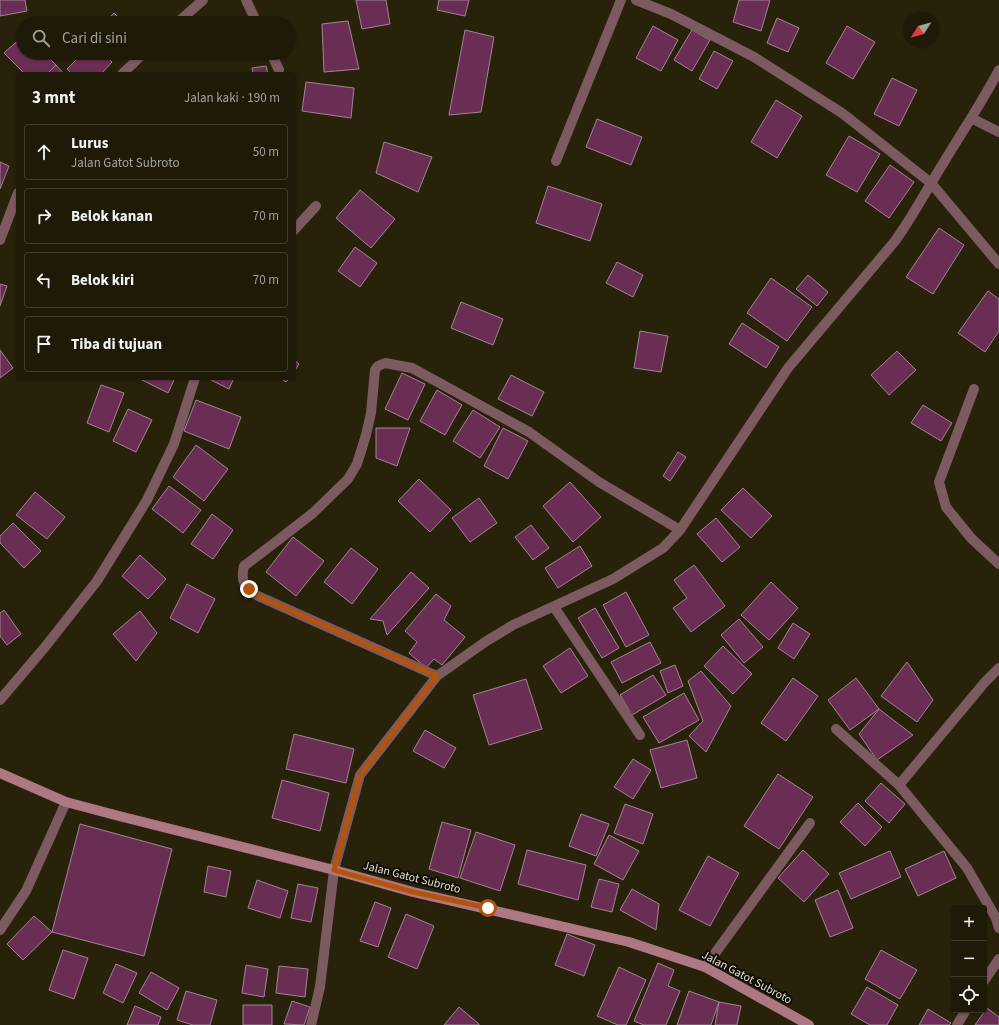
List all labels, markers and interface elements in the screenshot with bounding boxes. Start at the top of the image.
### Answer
north arrow [903,12,939,48]
search box [16,16,296,60]
icon: search [30,27,52,49]
text: Cari di sini [62,28,127,49]
text: 3 mnt [32,86,75,110]
text: Jalan kaki · 190 m [184,89,280,107]
text: Lurus [71,133,108,154]
icon: ahead [33,141,55,163]
text: 50 m [253,143,279,161]
text: Jalan Gatot Subroto [71,154,179,172]
icon: right [33,205,55,227]
text: Belok kanan [71,206,153,227]
text: 70 m [253,207,279,225]
icon: left [33,269,55,291]
text: Belok kiri [71,270,134,291]
text: 70 m [253,271,279,289]
icon: arrive [33,333,55,355]
text: Tiba di tujuan [71,334,162,355]
route end [240,580,258,598]
street label: Jalan Gatot Subroto [361,857,463,898]
route start [479,899,497,917]
map controls [951,905,987,1013]
button: + [951,905,987,941]
button: − [951,941,987,977]
street label: Jalan Gatot Subroto [699,946,795,1008]
button: locate [951,977,987,1013]

